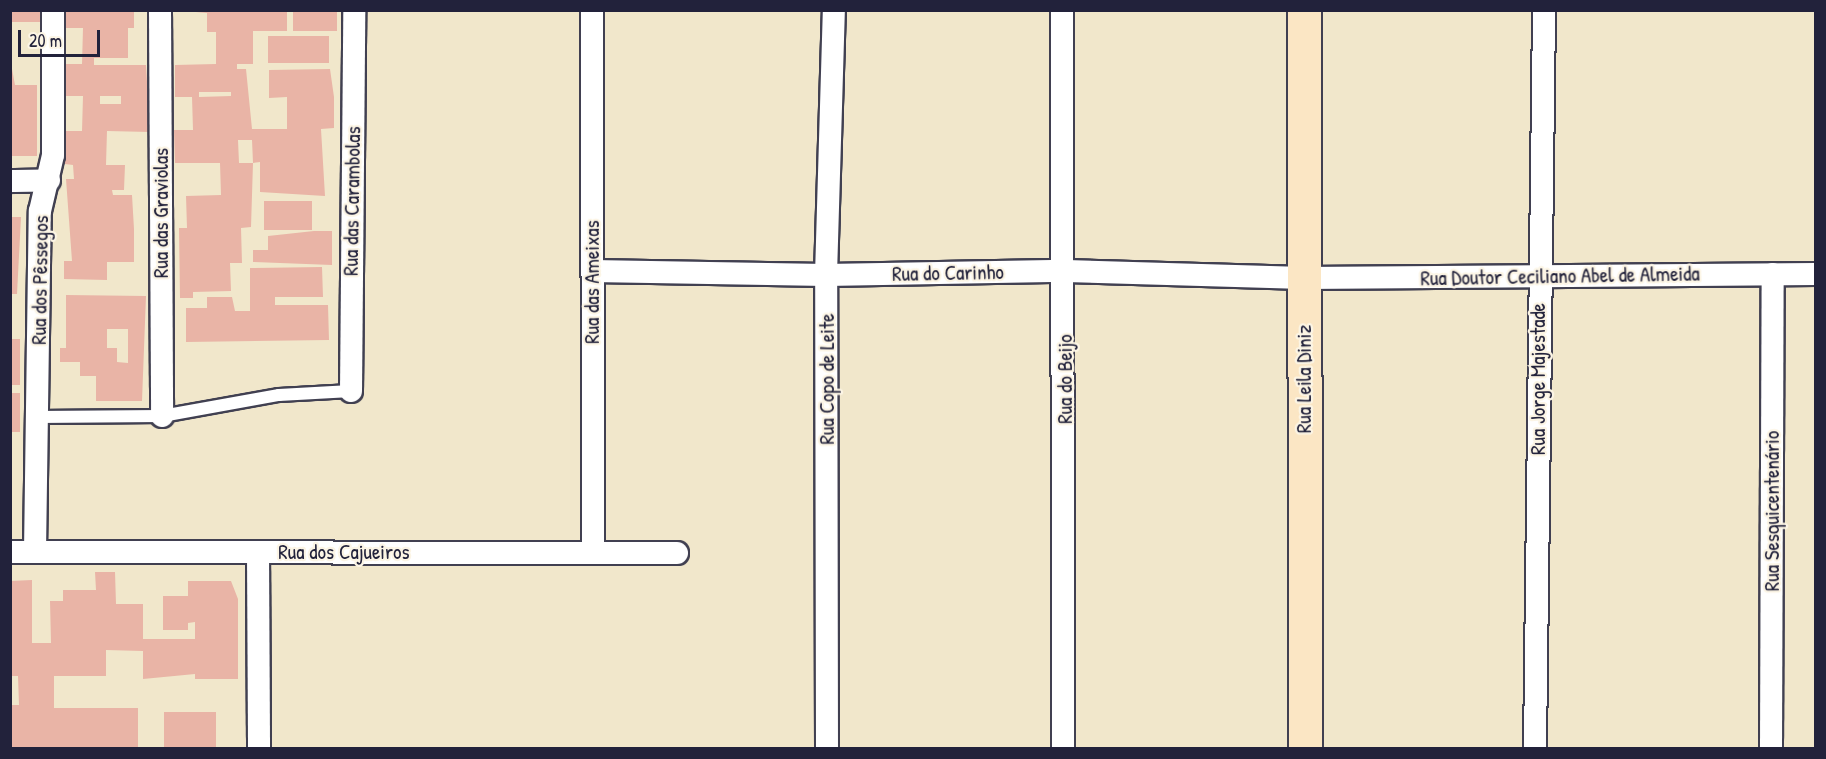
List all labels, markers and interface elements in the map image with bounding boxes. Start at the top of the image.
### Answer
scale bar [21,18,104,56]
text: 20 m [29,28,62,53]
street label: Rua das Carambolas [338,126,366,276]
street label: Rua das Graviolas [148,148,174,278]
street label: Rua dos Pêssegos [26,215,54,345]
street label: Rua das Ameixas [579,220,605,344]
street label: Rua do Carinho [892,259,1004,287]
street label: Rua Doutor Ceciliano Abel de Almeida [1420,261,1700,291]
street label: Rua Jorge Majestade [1525,303,1551,455]
street label: Rua Copo de Leite [814,313,840,445]
street label: Rua Leila Diniz [1291,325,1317,433]
street label: Rua do Beijo [1052,334,1078,424]
street label: Rua Sesquicentenário [1759,431,1785,591]
street label: Rua dos Cajueiros [278,539,410,565]

